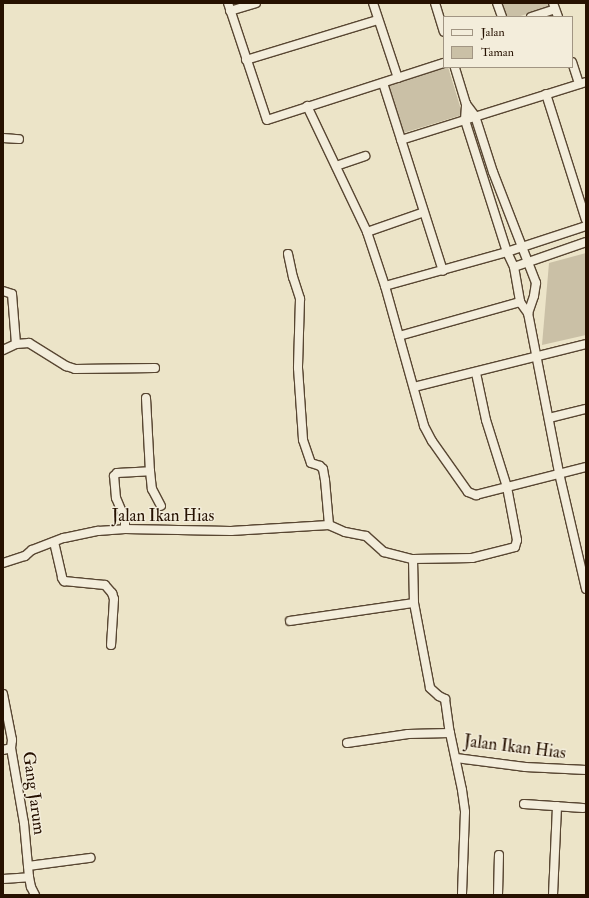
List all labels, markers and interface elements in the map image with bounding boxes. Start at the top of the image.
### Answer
legend [443,16,573,68]
text: Jalan [481,25,505,40]
text: Taman [481,45,514,60]
street label: Jalan Ikan Hias [112,506,214,526]
street label: Jalan Ikan Hias [463,731,567,763]
street label: Gang Jarum [18,750,50,836]

